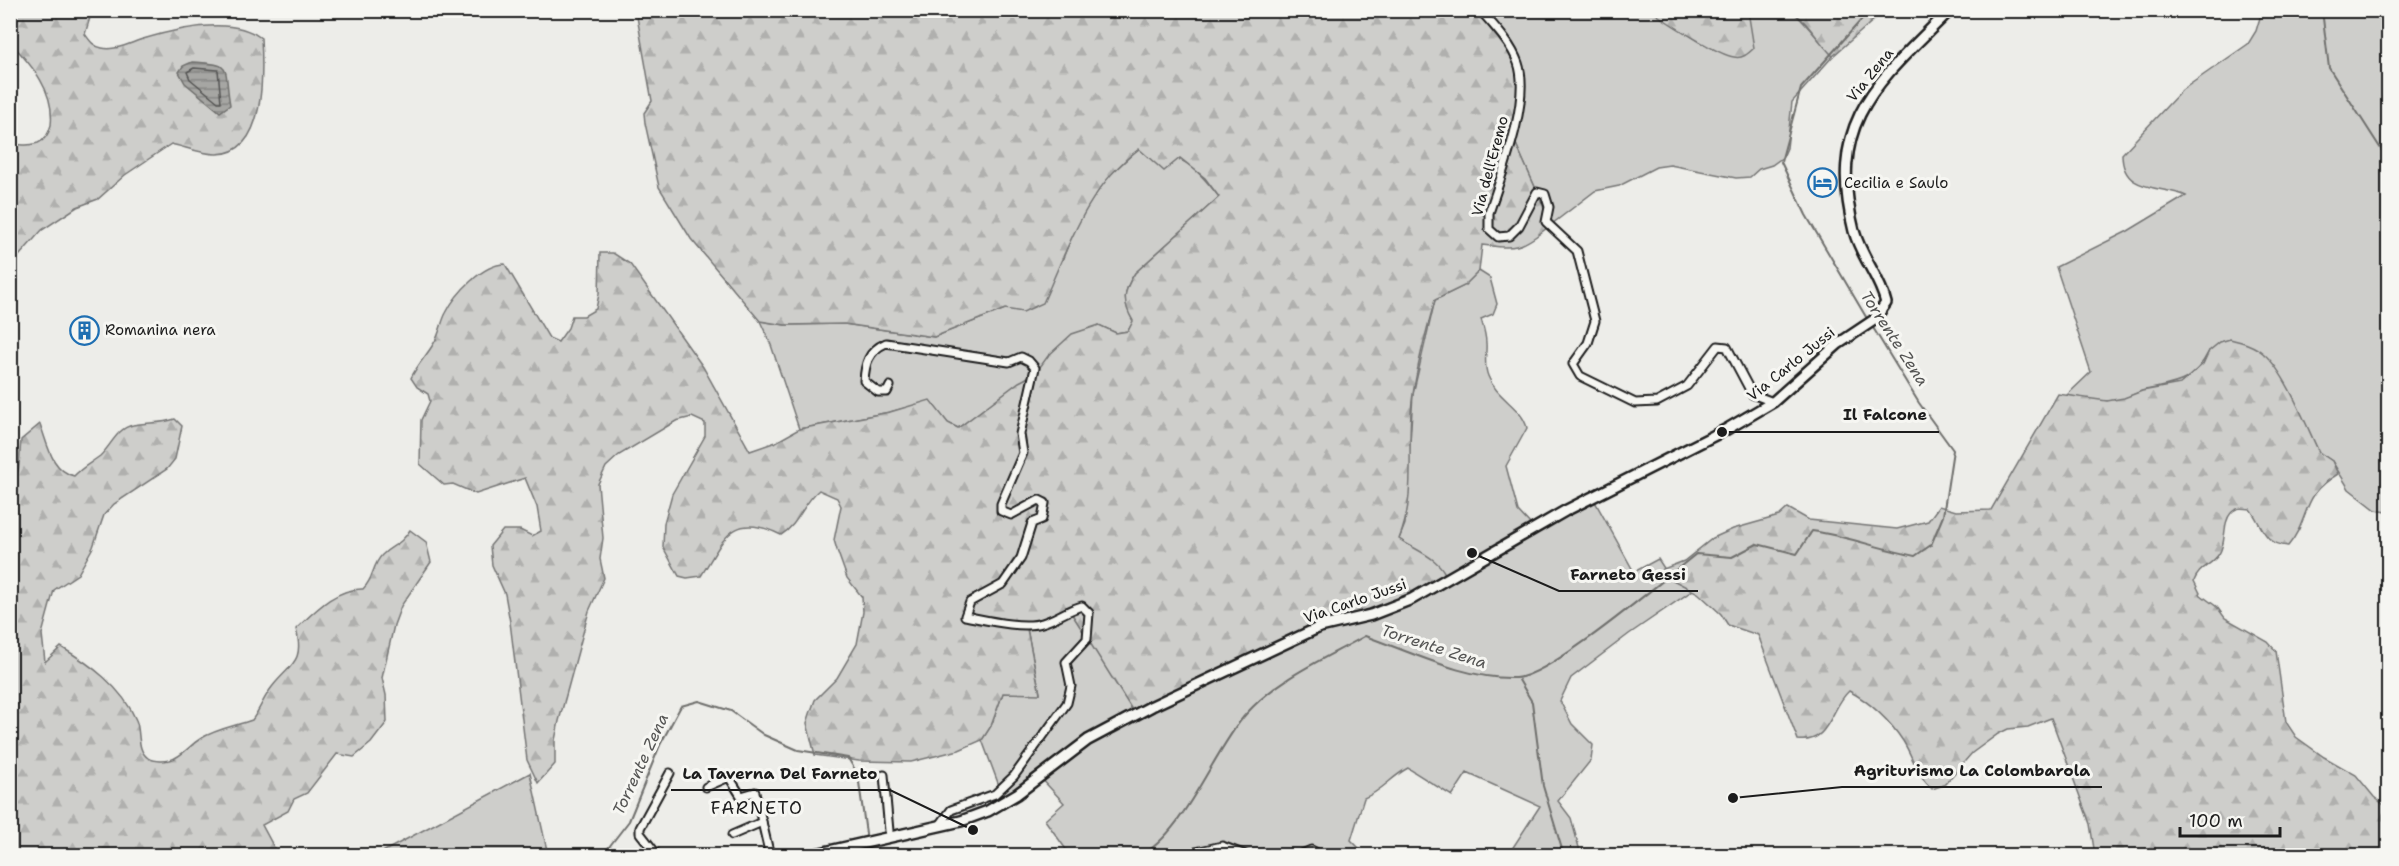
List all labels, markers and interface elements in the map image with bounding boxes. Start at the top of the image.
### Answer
street label: Via Zena [1842,43,1898,106]
street label: Via dell'Eremo [1467,113,1513,219]
hotel icon: Cecilia e Saulo [1807,167,1839,199]
place label: Cecilia e Saulo [1844,173,1948,193]
water label: Torrente Zena [1856,286,1933,390]
building icon: Romanina nera [68,314,100,346]
place label: Romanina nera [105,320,216,340]
street label: Via Carlo Jussi [1743,322,1839,406]
callout: Il Falcone [1831,398,1939,432]
text: Il Falcone [1843,404,1927,425]
callout: Farneto Gessi [1559,557,1698,591]
text: Farneto Gessi [1570,564,1686,585]
street label: Via Carlo Jussi [1301,574,1409,628]
water label: Torrente Zena [1378,620,1489,673]
water label: Torrente Zena [608,710,673,818]
callout: Agriturismo La Colombarola [1842,753,2102,787]
callout: La Taverna Del Farneto [671,756,890,790]
text: Agriturismo La Colombarola [1854,760,2090,781]
text: La Taverna Del Farneto [683,763,877,784]
district label: FARNETO [711,796,803,820]
scale bar [2180,800,2280,838]
text: 100 m [2189,809,2243,833]

